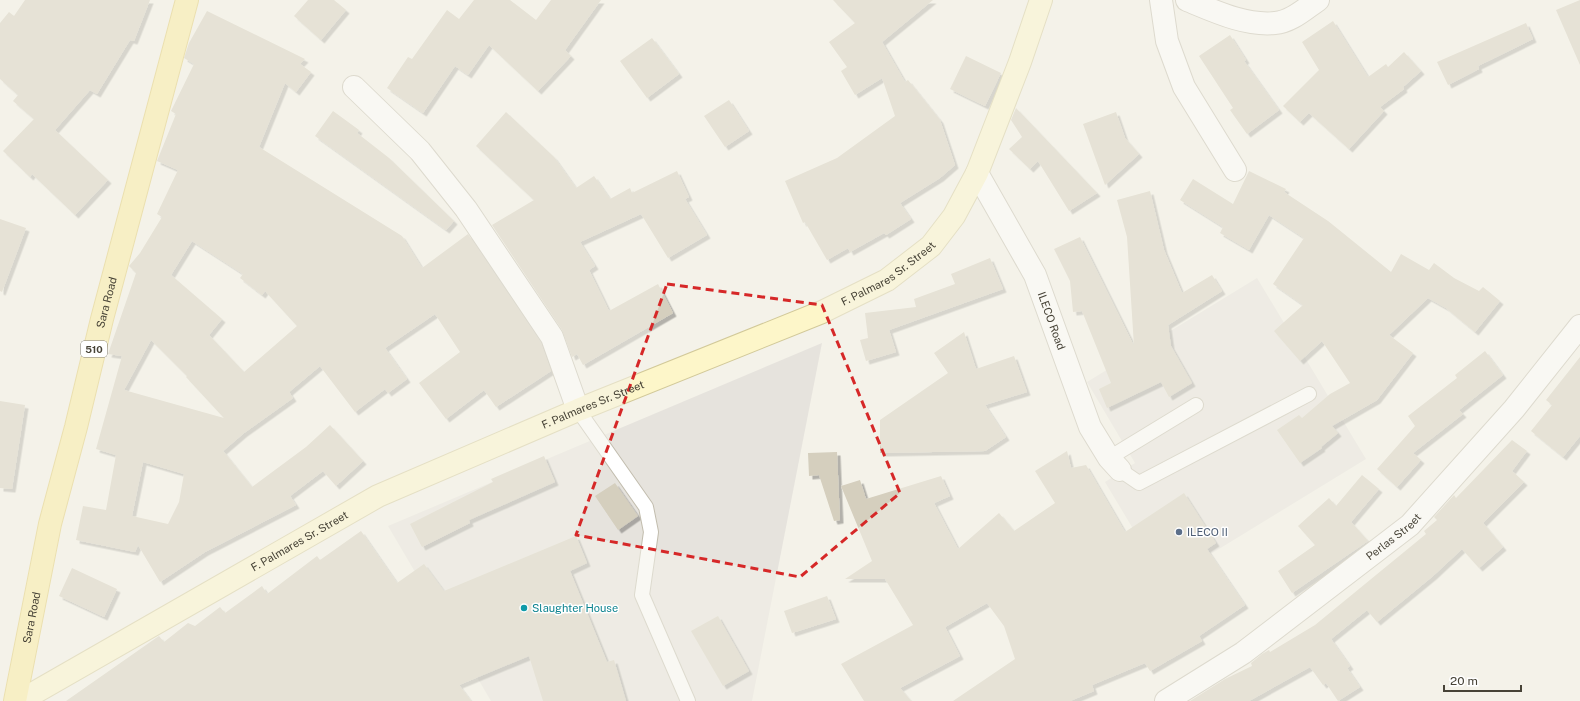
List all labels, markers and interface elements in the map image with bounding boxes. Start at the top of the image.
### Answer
street label: F. Palmares Sr. Street [839,240,938,308]
street label: Sara Road [94,276,119,329]
street label: ILECO Road [1036,290,1068,351]
road number: 510 [81,341,107,357]
street label: F. Palmares Sr. Street [540,378,646,431]
street label: F. Palmares Sr. Street [249,509,350,573]
street label: Perlas Street [1364,511,1423,562]
place label: ILECO II [1187,526,1228,538]
marker: ILECO II [1174,527,1184,537]
street label: Sara Road [21,591,42,644]
place label: Slaughter House [532,602,618,614]
marker: Slaughter House [519,603,529,613]
scale bar [1444,667,1521,693]
text: 20 m [1450,674,1478,688]

